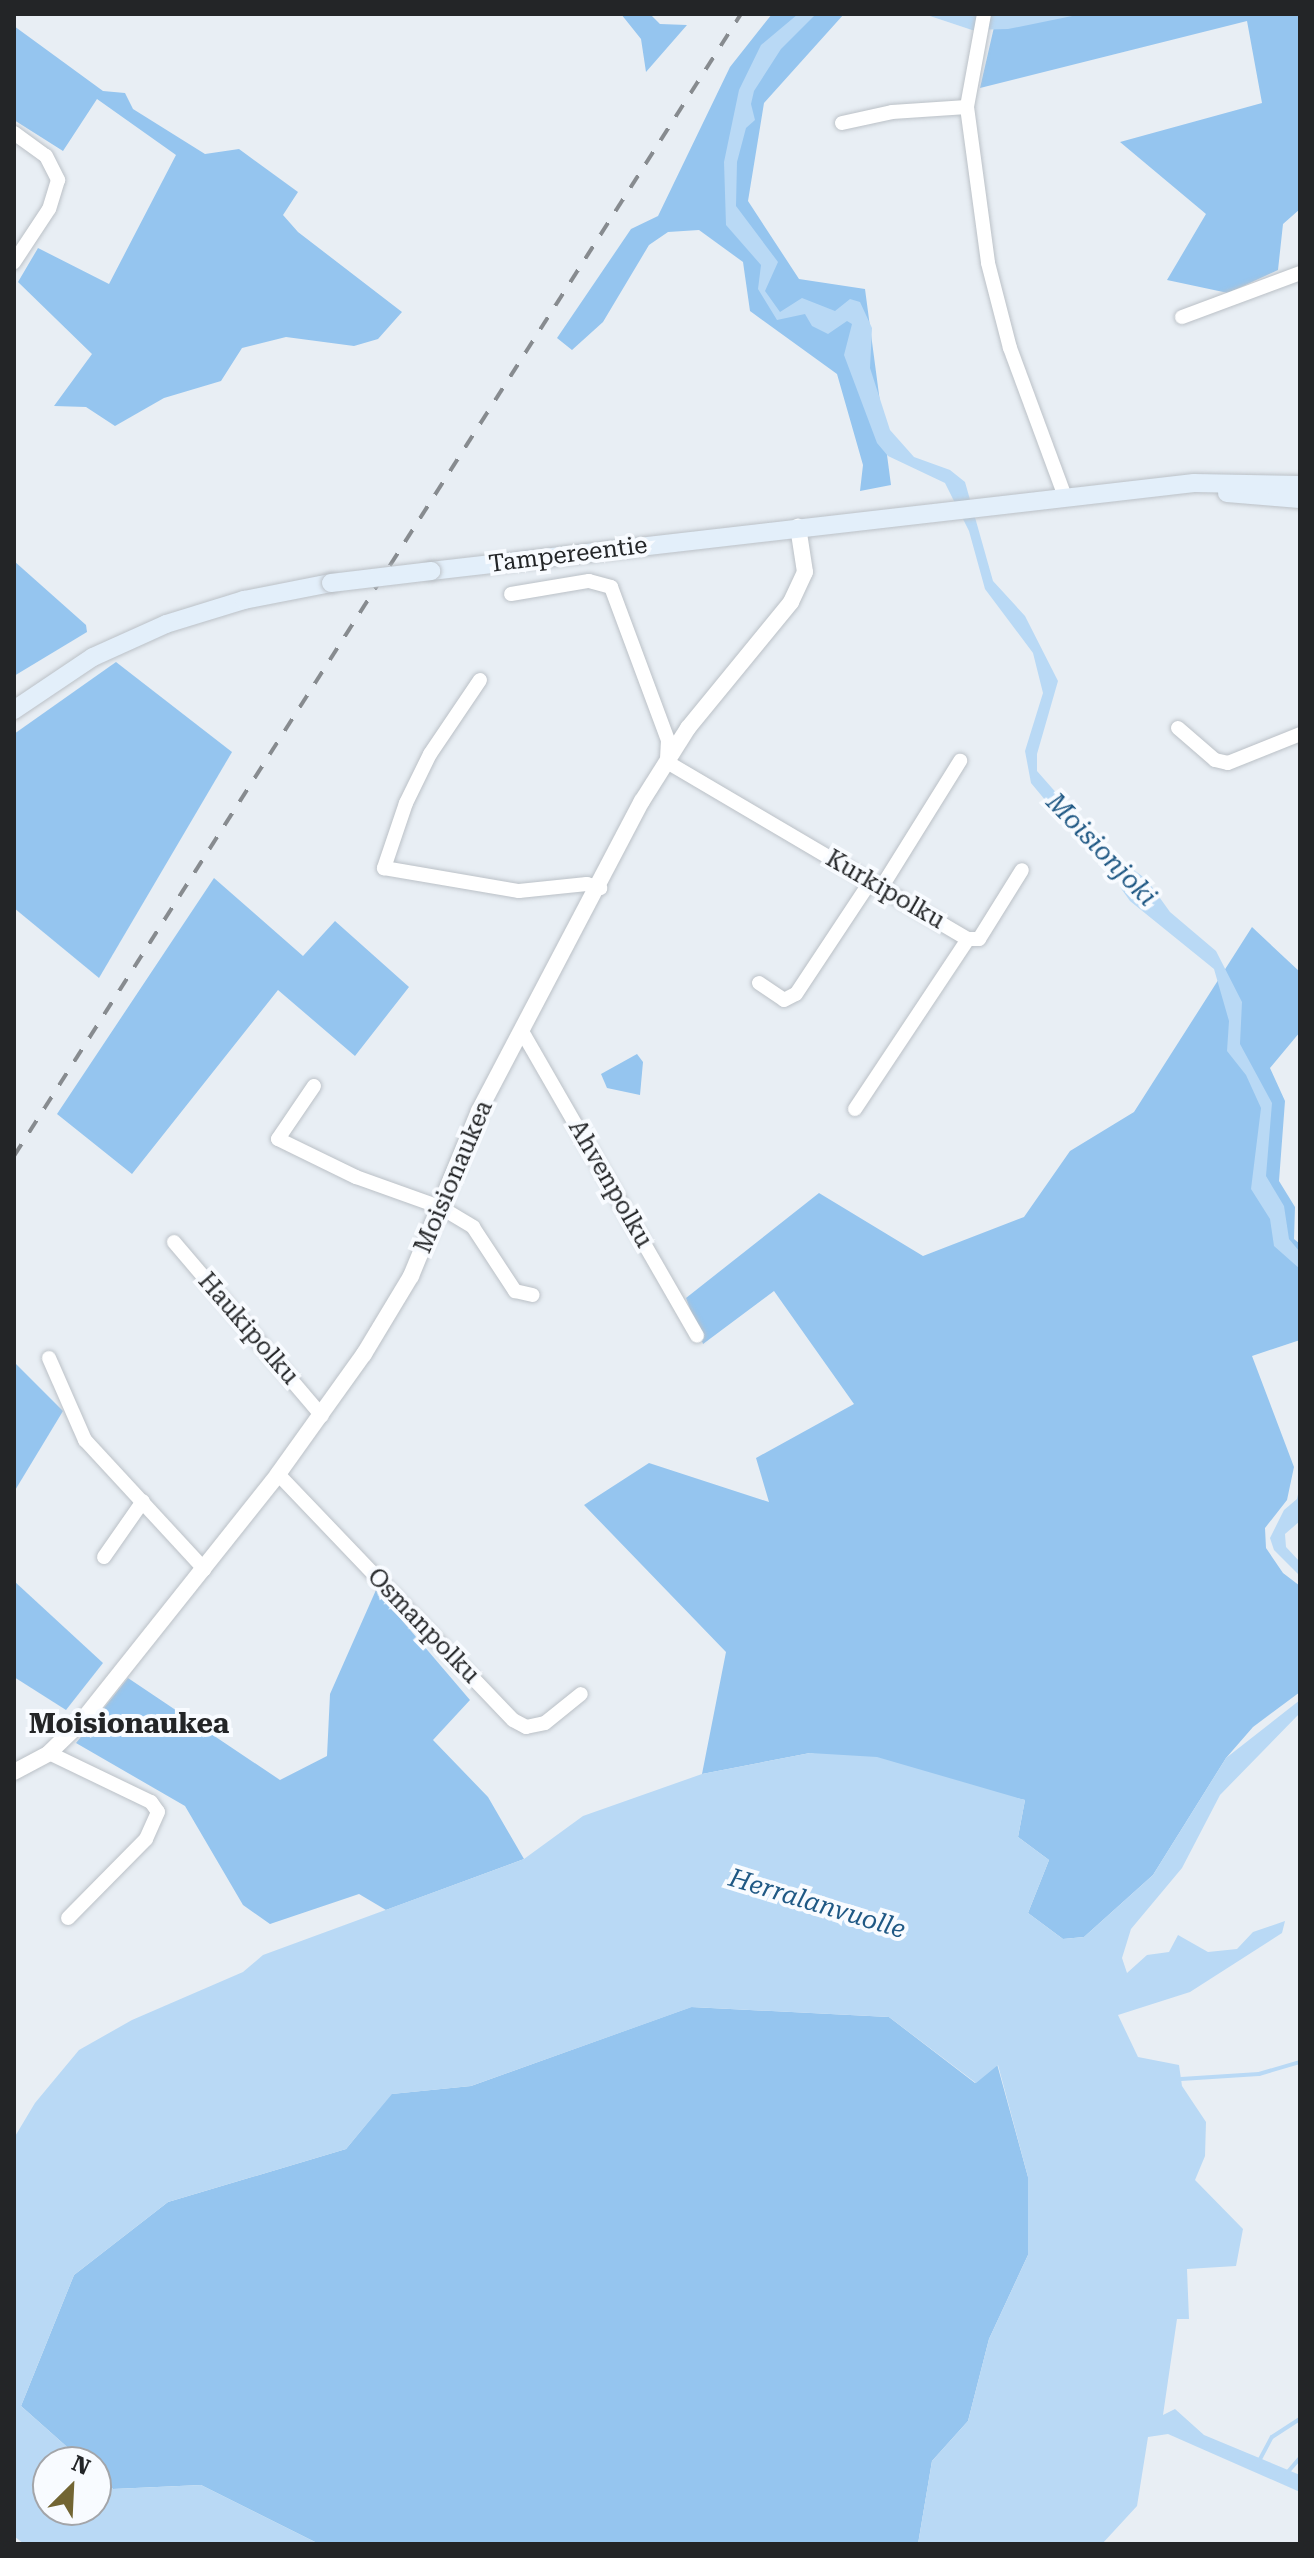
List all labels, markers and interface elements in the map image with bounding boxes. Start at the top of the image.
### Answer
street label: Tampereentie [487,531,649,579]
water label: Moisionjoki [1040,787,1162,913]
street label: Kurkipolku [821,844,949,936]
street label: Moisionaukea [409,1096,499,1258]
street label: Ahvenpolku [562,1115,658,1253]
street label: Haukipolku [192,1267,304,1391]
street label: Osmanpolku [361,1563,485,1689]
district label: Moisionaukea [29,1707,229,1741]
water label: Herralanvuolle [725,1862,909,1946]
north arrow [32,2446,112,2526]
text: N [68,2451,94,2480]

